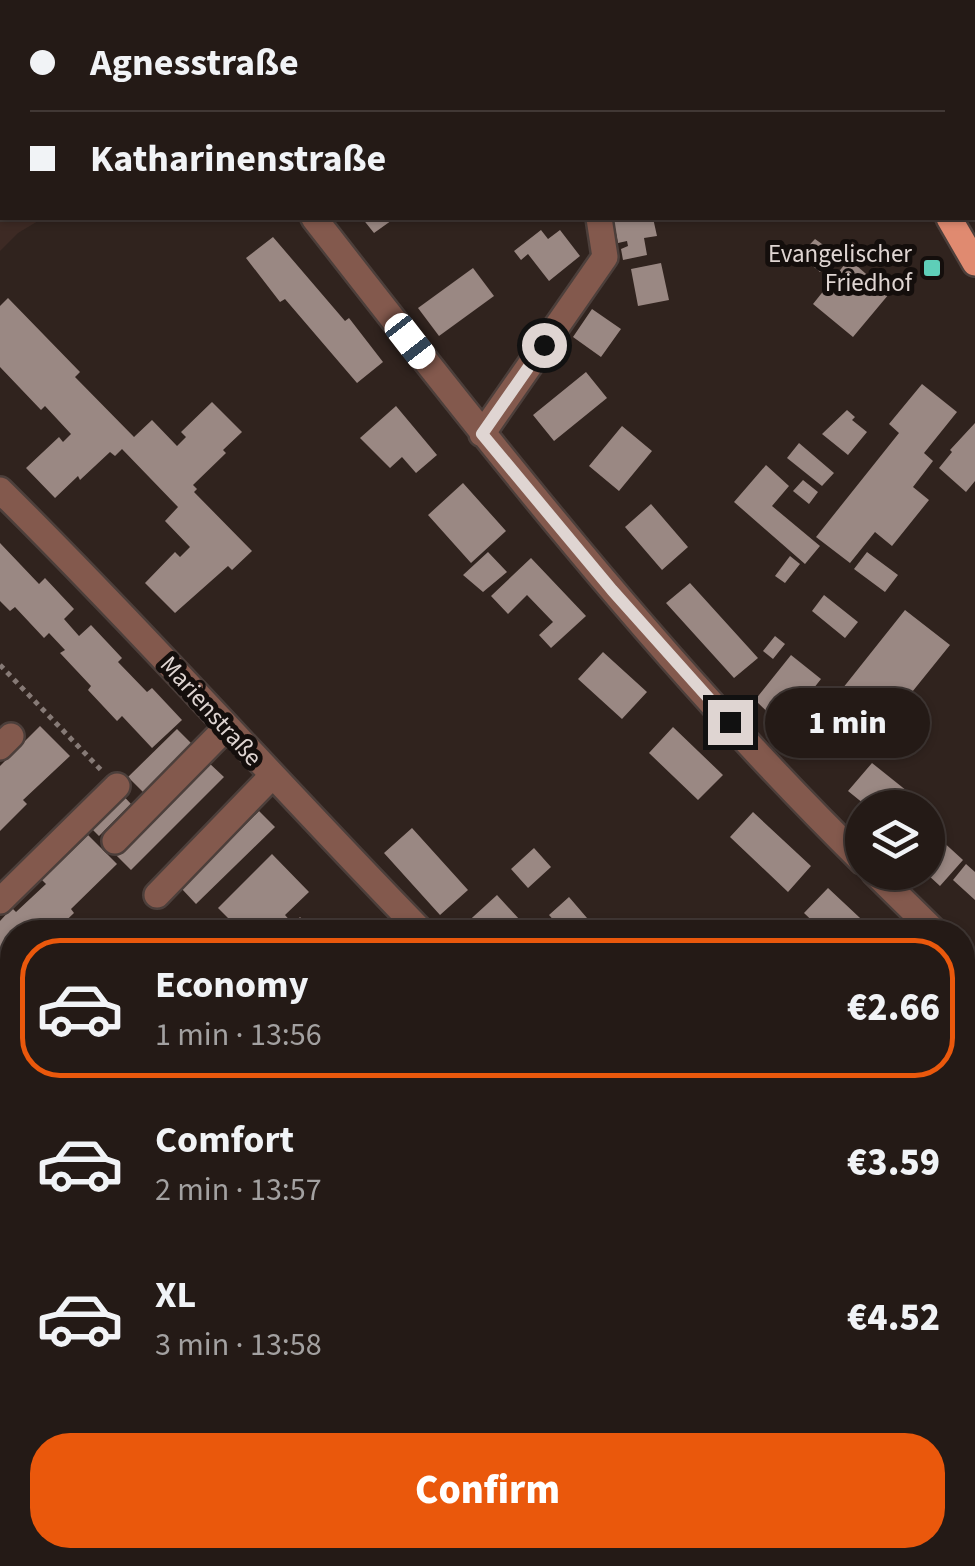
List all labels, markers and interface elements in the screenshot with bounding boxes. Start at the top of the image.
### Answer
text: Agnesstraße [90,36,299,90]
text: Katharinenstraße [90,132,386,186]
place label: Evangelischer Friedhof [768,236,913,301]
marker: Evangelischer Friedhof [921,257,943,279]
car [380,308,440,374]
route start [522,323,567,368]
street label: Marienstraße [152,648,270,774]
callout: 1 min [765,687,930,757]
route end [708,700,753,745]
text: 1 min [808,700,887,746]
map controls [845,790,945,890]
button: layers [845,790,945,890]
text: Economy [155,958,308,1012]
icon: car [35,963,125,1053]
text: €2.66 [847,981,940,1035]
text: 1 min · 13:56 [155,1012,322,1058]
text: Comfort [155,1113,294,1167]
icon: car [35,1118,125,1208]
text: €3.59 [847,1136,940,1190]
text: 2 min · 13:57 [155,1167,322,1213]
text: XL [155,1268,196,1322]
icon: car [35,1273,125,1363]
text: €4.52 [847,1291,940,1345]
text: 3 min · 13:58 [155,1322,322,1368]
button: Confirm [30,1433,945,1548]

